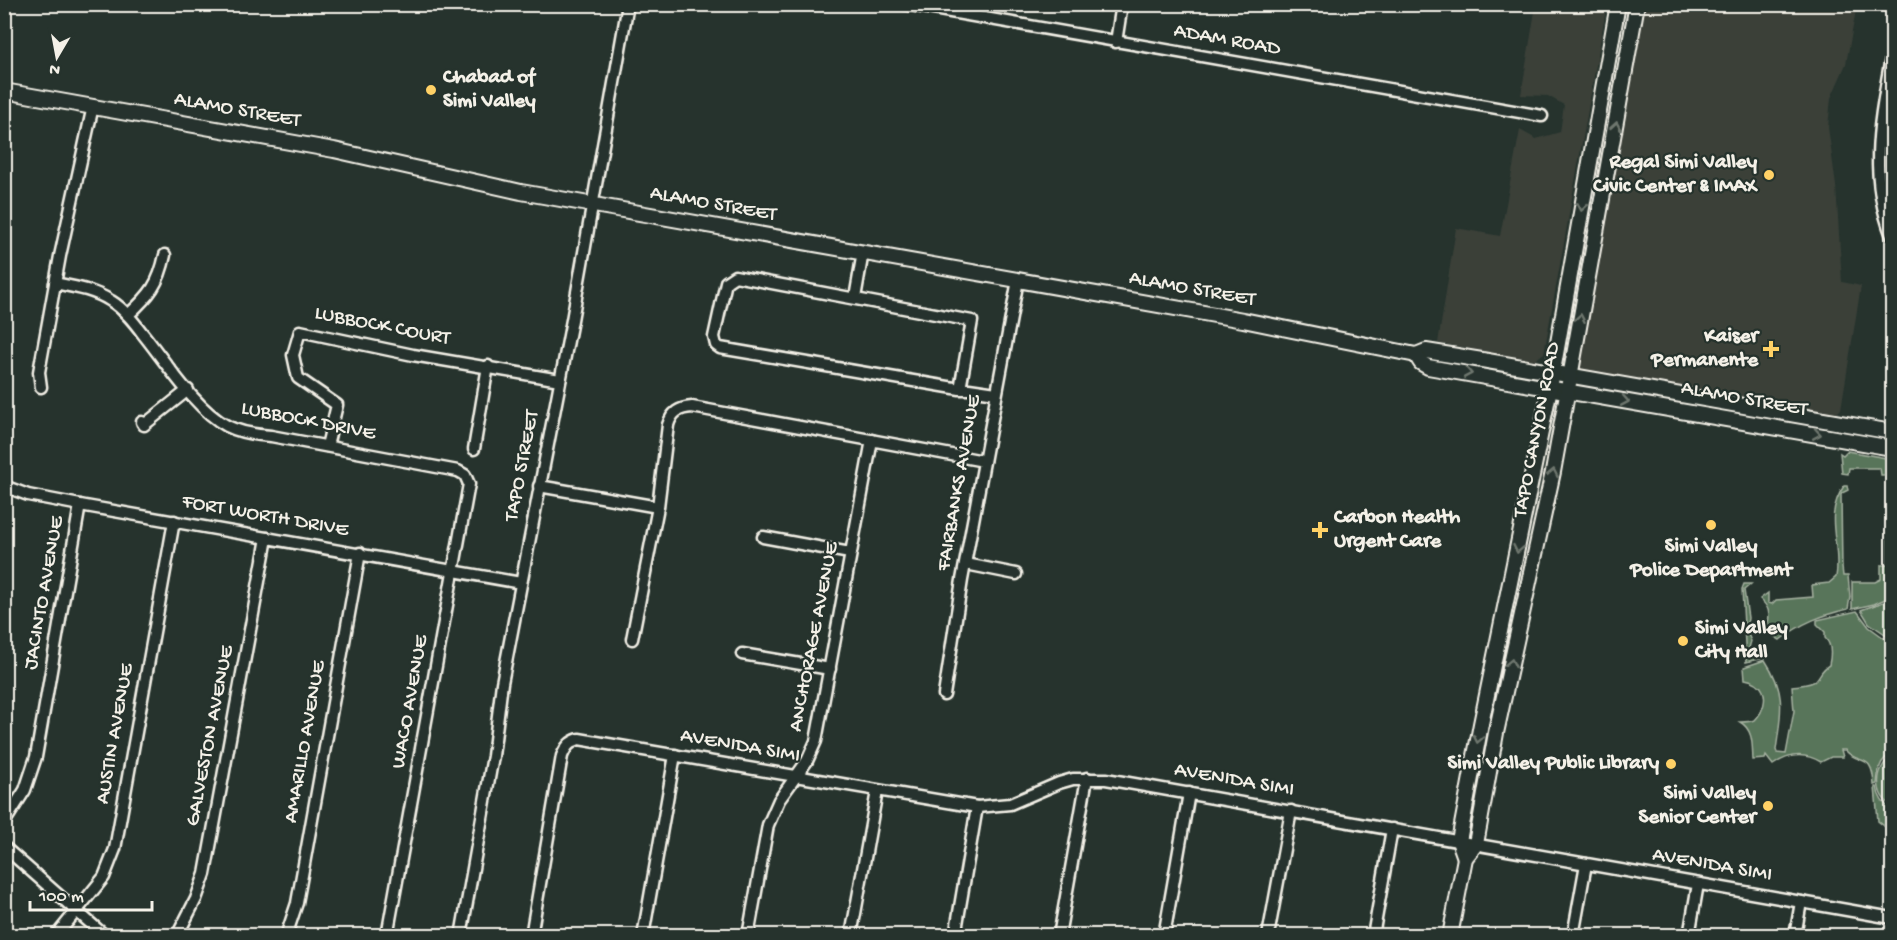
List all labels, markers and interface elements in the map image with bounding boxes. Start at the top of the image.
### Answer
street label: ADAM ROAD [1172,19,1283,63]
north arrow [27,27,87,87]
text: N [48,58,62,79]
place label: Chabad of Simi Valley [442,66,537,115]
marker: Chabad of Simi Valley [424,83,438,97]
street label: ALAMO STREET [172,88,303,135]
one-way arrow [1609,122,1622,132]
place label: Regal Simi Valley Civic Center & IMAX [1592,151,1759,200]
marker: Regal Simi Valley Civic Center & IMAX [1762,168,1776,182]
street label: ALAMO STREET [648,182,779,229]
one-way arrow [1576,202,1589,212]
street label: ALAMO STREET [1127,267,1258,314]
street label: LUBBOCK COURT [312,302,453,353]
one-way arrow [1573,313,1586,323]
place label: Kaiser Permanente [1650,325,1761,374]
street label: TAPO CANYON ROAD [1509,340,1567,521]
marker: Kaiser Permanente [1762,340,1780,358]
one-way arrow [1464,367,1473,379]
street label: ALAMO STREET [1679,377,1810,424]
street label: FAIRBANKS AVENUE [932,392,988,574]
one-way arrow [1619,394,1629,407]
street label: LUBBOCK DRIVE [239,397,378,447]
street label: TAPO STREET [500,407,546,525]
one-way arrow [1812,427,1822,440]
one-way arrow [1546,468,1559,478]
street label: FORT WORTH DRIVE [179,490,351,544]
place label: Carbon Health Urgent Care [1333,506,1461,555]
street label: JACINTO AVENUE [19,513,71,672]
marker: Simi Valley Police Department [1704,518,1718,532]
marker: Carbon Health Urgent Care [1311,521,1329,539]
place label: Simi Valley Police Department [1629,535,1794,584]
street label: ANCHORAGE AVENUE [784,539,846,734]
one-way arrow [1512,543,1525,553]
place label: Simi Valley City Hall [1694,617,1788,666]
street label: WACO AVENUE [387,632,435,771]
marker: Simi Valley City Hall [1676,634,1690,648]
street label: GALVESTON AVENUE [181,643,241,828]
street label: AMARILLO AVENUE [279,658,333,825]
one-way arrow [1503,658,1516,668]
street label: AUSTIN AVENUE [91,661,141,806]
street label: AVENIDA SIMI [678,724,802,770]
one-way arrow [1472,734,1485,744]
place label: Simi Valley Public Library [1448,752,1660,777]
marker: Simi Valley Public Library [1664,757,1678,771]
street label: AVENIDA SIMI [1172,758,1296,804]
place label: Simi Valley Senior Center [1639,782,1759,831]
marker: Simi Valley Senior Center [1761,799,1775,813]
street label: AVENIDA SIMI [1650,843,1774,889]
scale bar [30,874,152,912]
text: 100 m [38,887,84,908]

